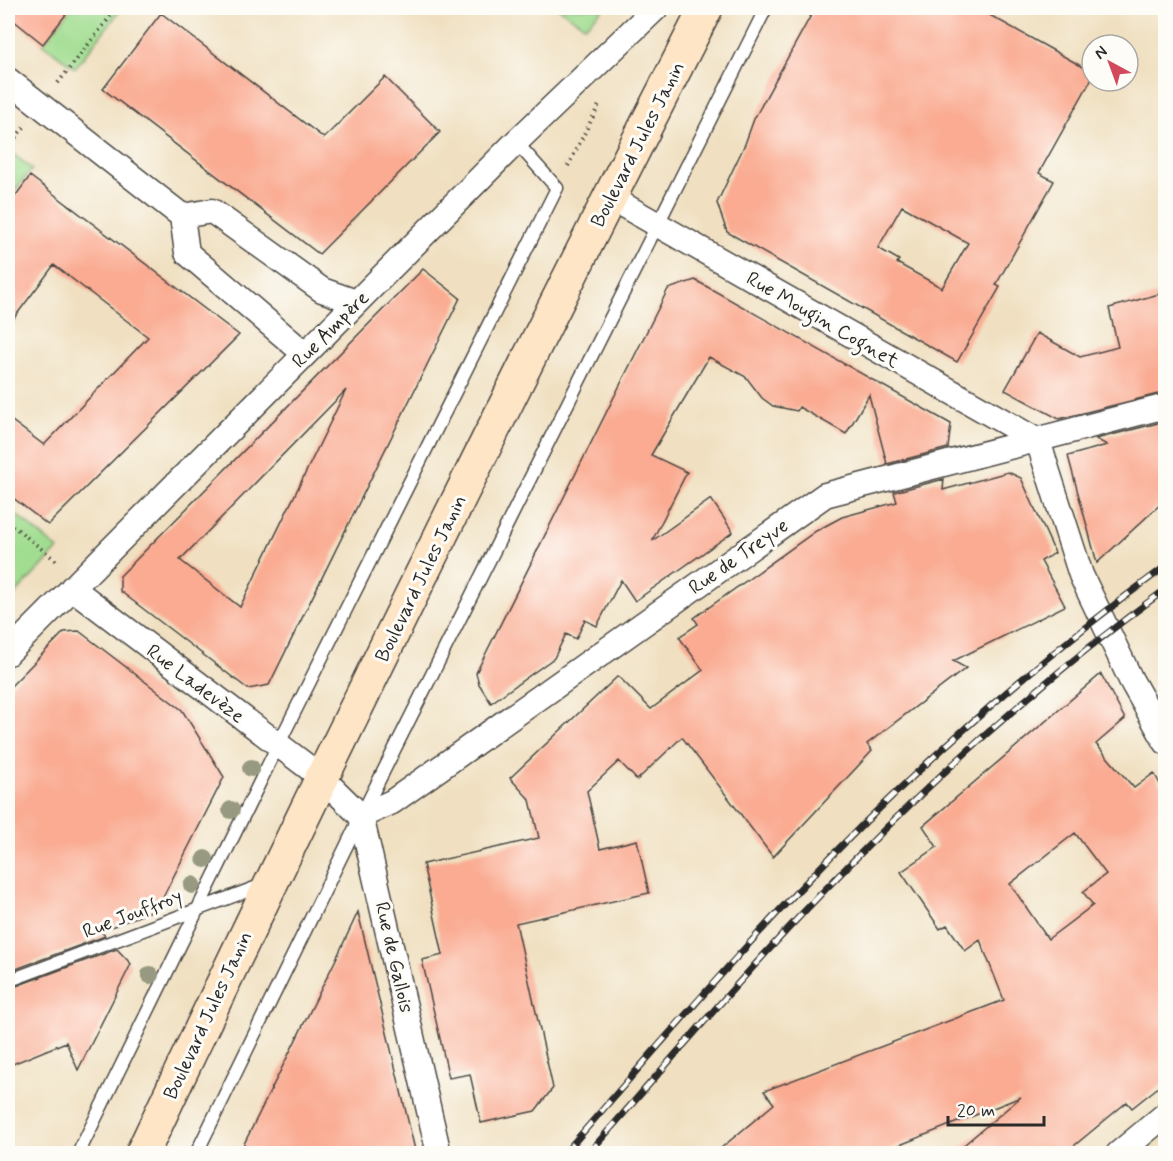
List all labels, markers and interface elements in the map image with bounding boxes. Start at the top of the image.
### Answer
north arrow [1080,33,1140,93]
text: N [1090,41,1112,64]
street label: Boulevard Jules Janin [585,57,692,232]
street label: Rue Mougin Cognet [740,266,904,377]
street label: Rue Ampère [286,285,376,375]
street label: Boulevard Jules Janin [369,491,474,667]
street label: Rue de Treyve [684,513,794,602]
street label: Rue Ladevèze [141,638,250,730]
street label: Rue Jouffroy [79,883,186,946]
street label: Rue de Gallois [368,899,419,1016]
street label: Boulevard Jules Janin [158,927,259,1104]
scale bar [948,1089,1044,1127]
text: 20 m [957,1099,995,1123]

